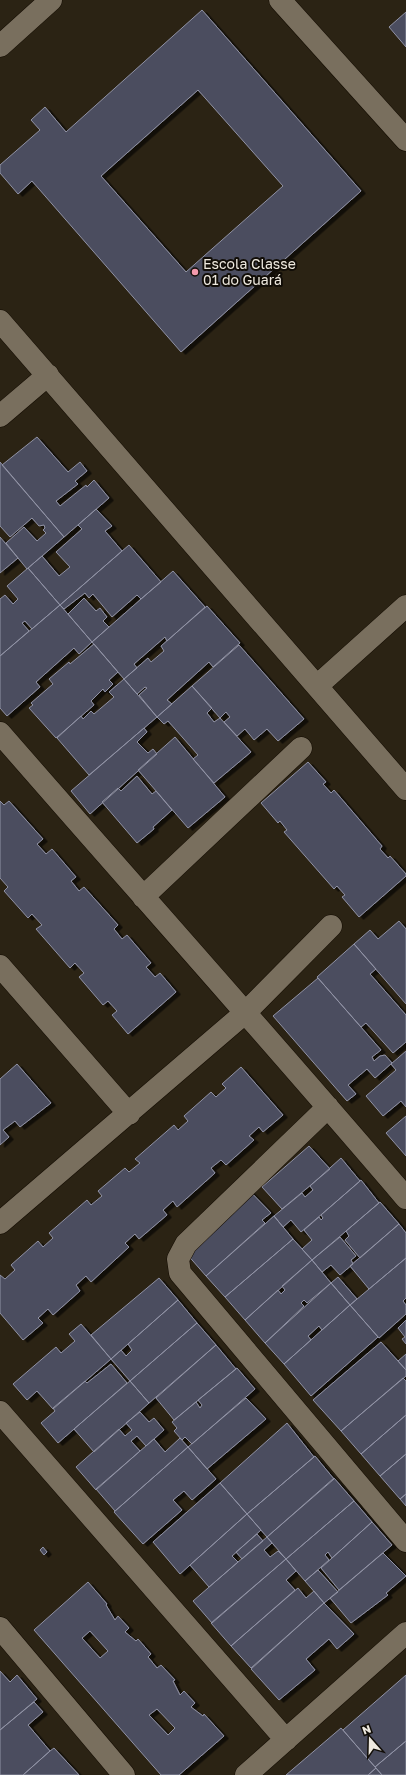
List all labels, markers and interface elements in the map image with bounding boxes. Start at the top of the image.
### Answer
place label: Escola Classe 01 do Guará [203,255,296,288]
marker: Escola Classe 01 do Guará [190,267,200,277]
north arrow [350,1719,390,1759]
text: N [360,1722,373,1737]

